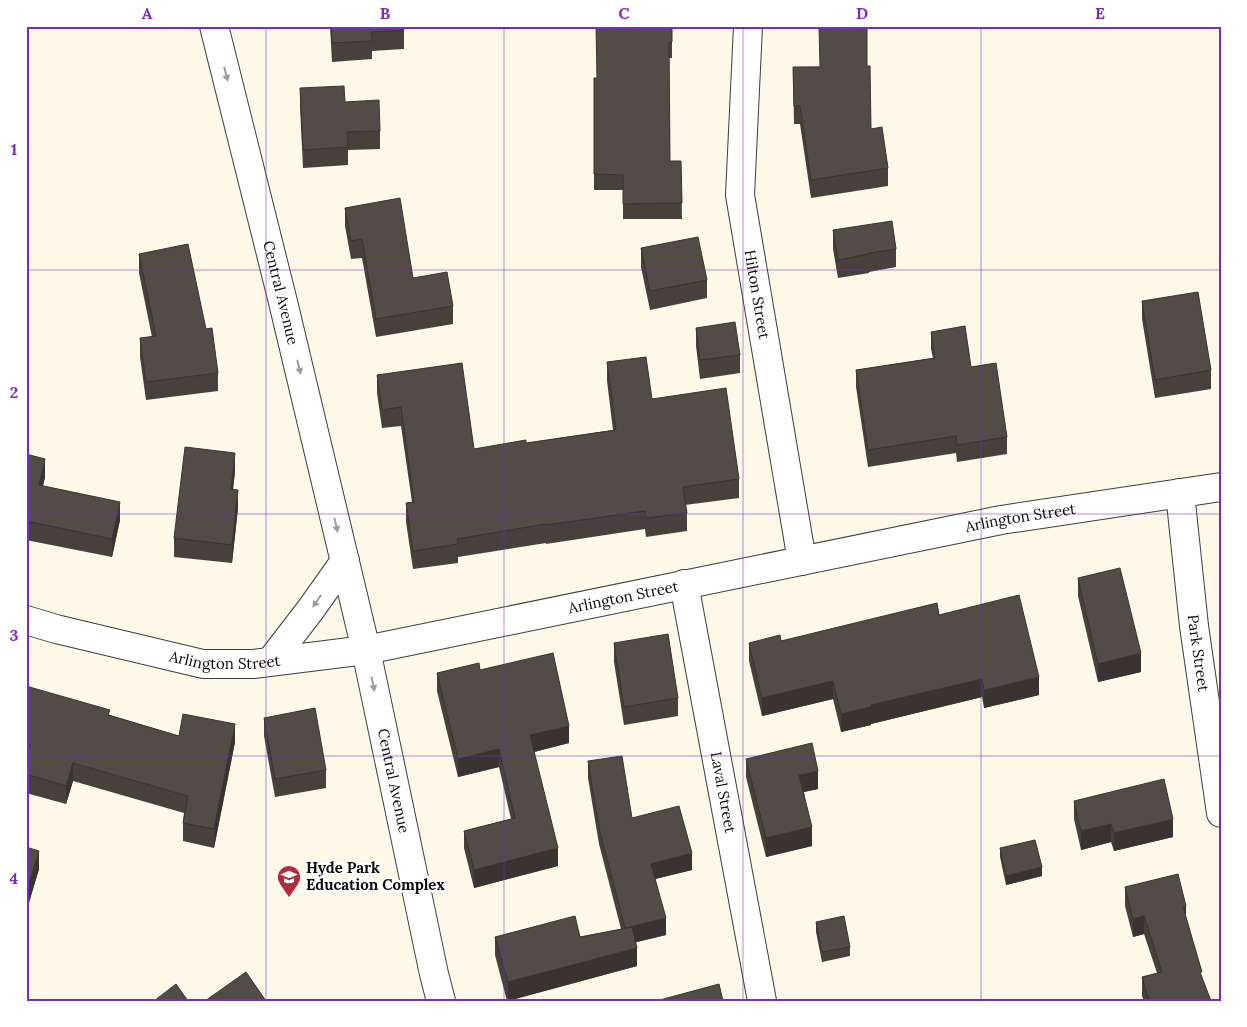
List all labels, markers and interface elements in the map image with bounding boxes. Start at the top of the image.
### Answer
text: A [142,3,153,23]
text: B [380,3,391,23]
text: C [618,3,630,23]
text: D [856,3,868,23]
text: E [1095,3,1105,23]
one-way arrow [222,66,230,81]
text: 1 [11,139,17,159]
street label: Central Avenue [259,239,303,347]
street label: Hilton Street [740,248,774,341]
one-way arrow [295,360,303,375]
text: 2 [10,382,18,402]
street label: Arlington Street [962,499,1077,536]
one-way arrow [332,518,340,533]
street label: Arlington Street [566,576,680,618]
one-way arrow [312,594,322,608]
street label: Park Street [1184,613,1213,693]
text: 3 [10,625,19,645]
street label: Arlington Street [167,646,282,673]
one-way arrow [369,676,377,692]
street label: Central Avenue [374,727,414,835]
street label: Laval Street [707,750,740,835]
place label: Hyde Park Education Complex [306,858,445,894]
school or university icon: Hyde Park Education Complex [276,864,302,898]
text: 4 [10,868,19,888]

